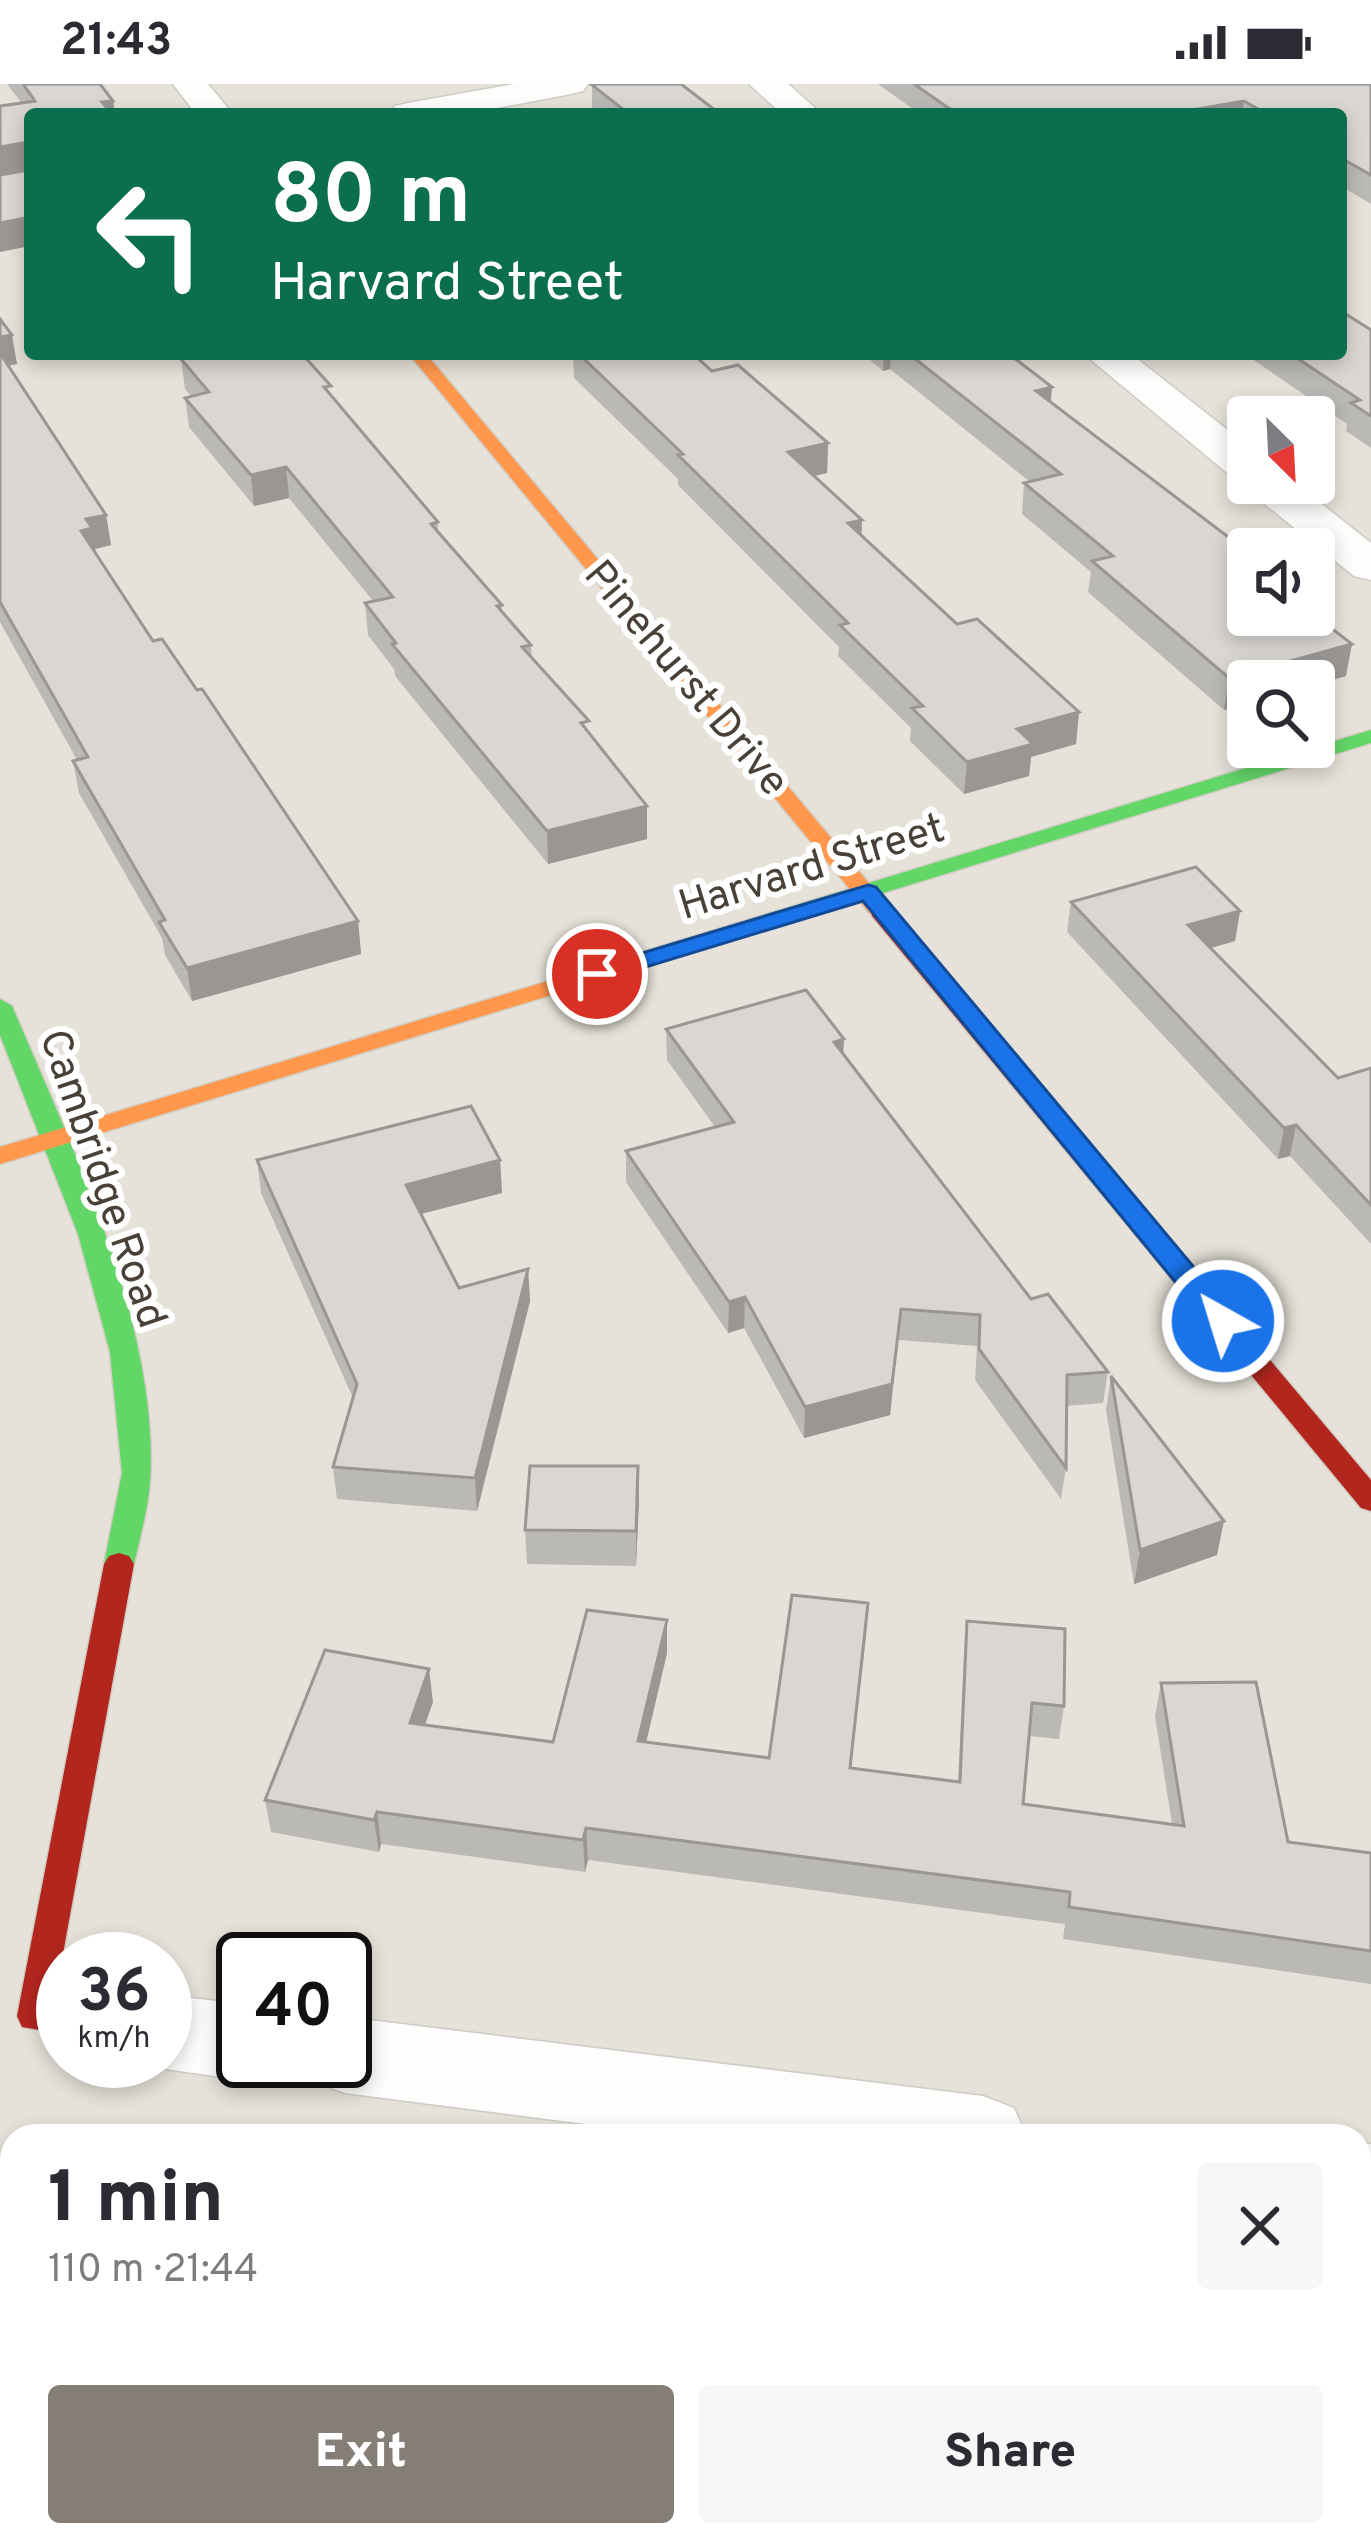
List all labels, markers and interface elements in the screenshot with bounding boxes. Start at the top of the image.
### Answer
text: 21:43 [60,14,172,71]
text: 80 m [270,147,471,253]
icon: left [72,156,228,312]
text: Harvard Street [270,251,624,320]
north arrow [1227,396,1335,504]
map controls [1227,396,1335,768]
button: sound [1227,528,1335,636]
street label: Pinehurst Drive [570,551,799,809]
button: search [1227,660,1335,768]
street label: Harvard Street [673,804,952,935]
pin [546,923,648,1025]
icon: arrive [564,941,630,1007]
street label: Cambridge Road [25,1023,177,1336]
position arrow [1160,1258,1286,1384]
speed limit sign: 40 [216,1932,372,2088]
text: 36 [78,1957,150,2033]
text: km/h [78,2021,150,2058]
text: 1 min [48,2156,224,2248]
button: close [1197,2163,1323,2289]
text: 110 m · 21:44 [48,2247,258,2296]
button: Exit [48,2385,674,2523]
button: Share [698,2385,1323,2523]

